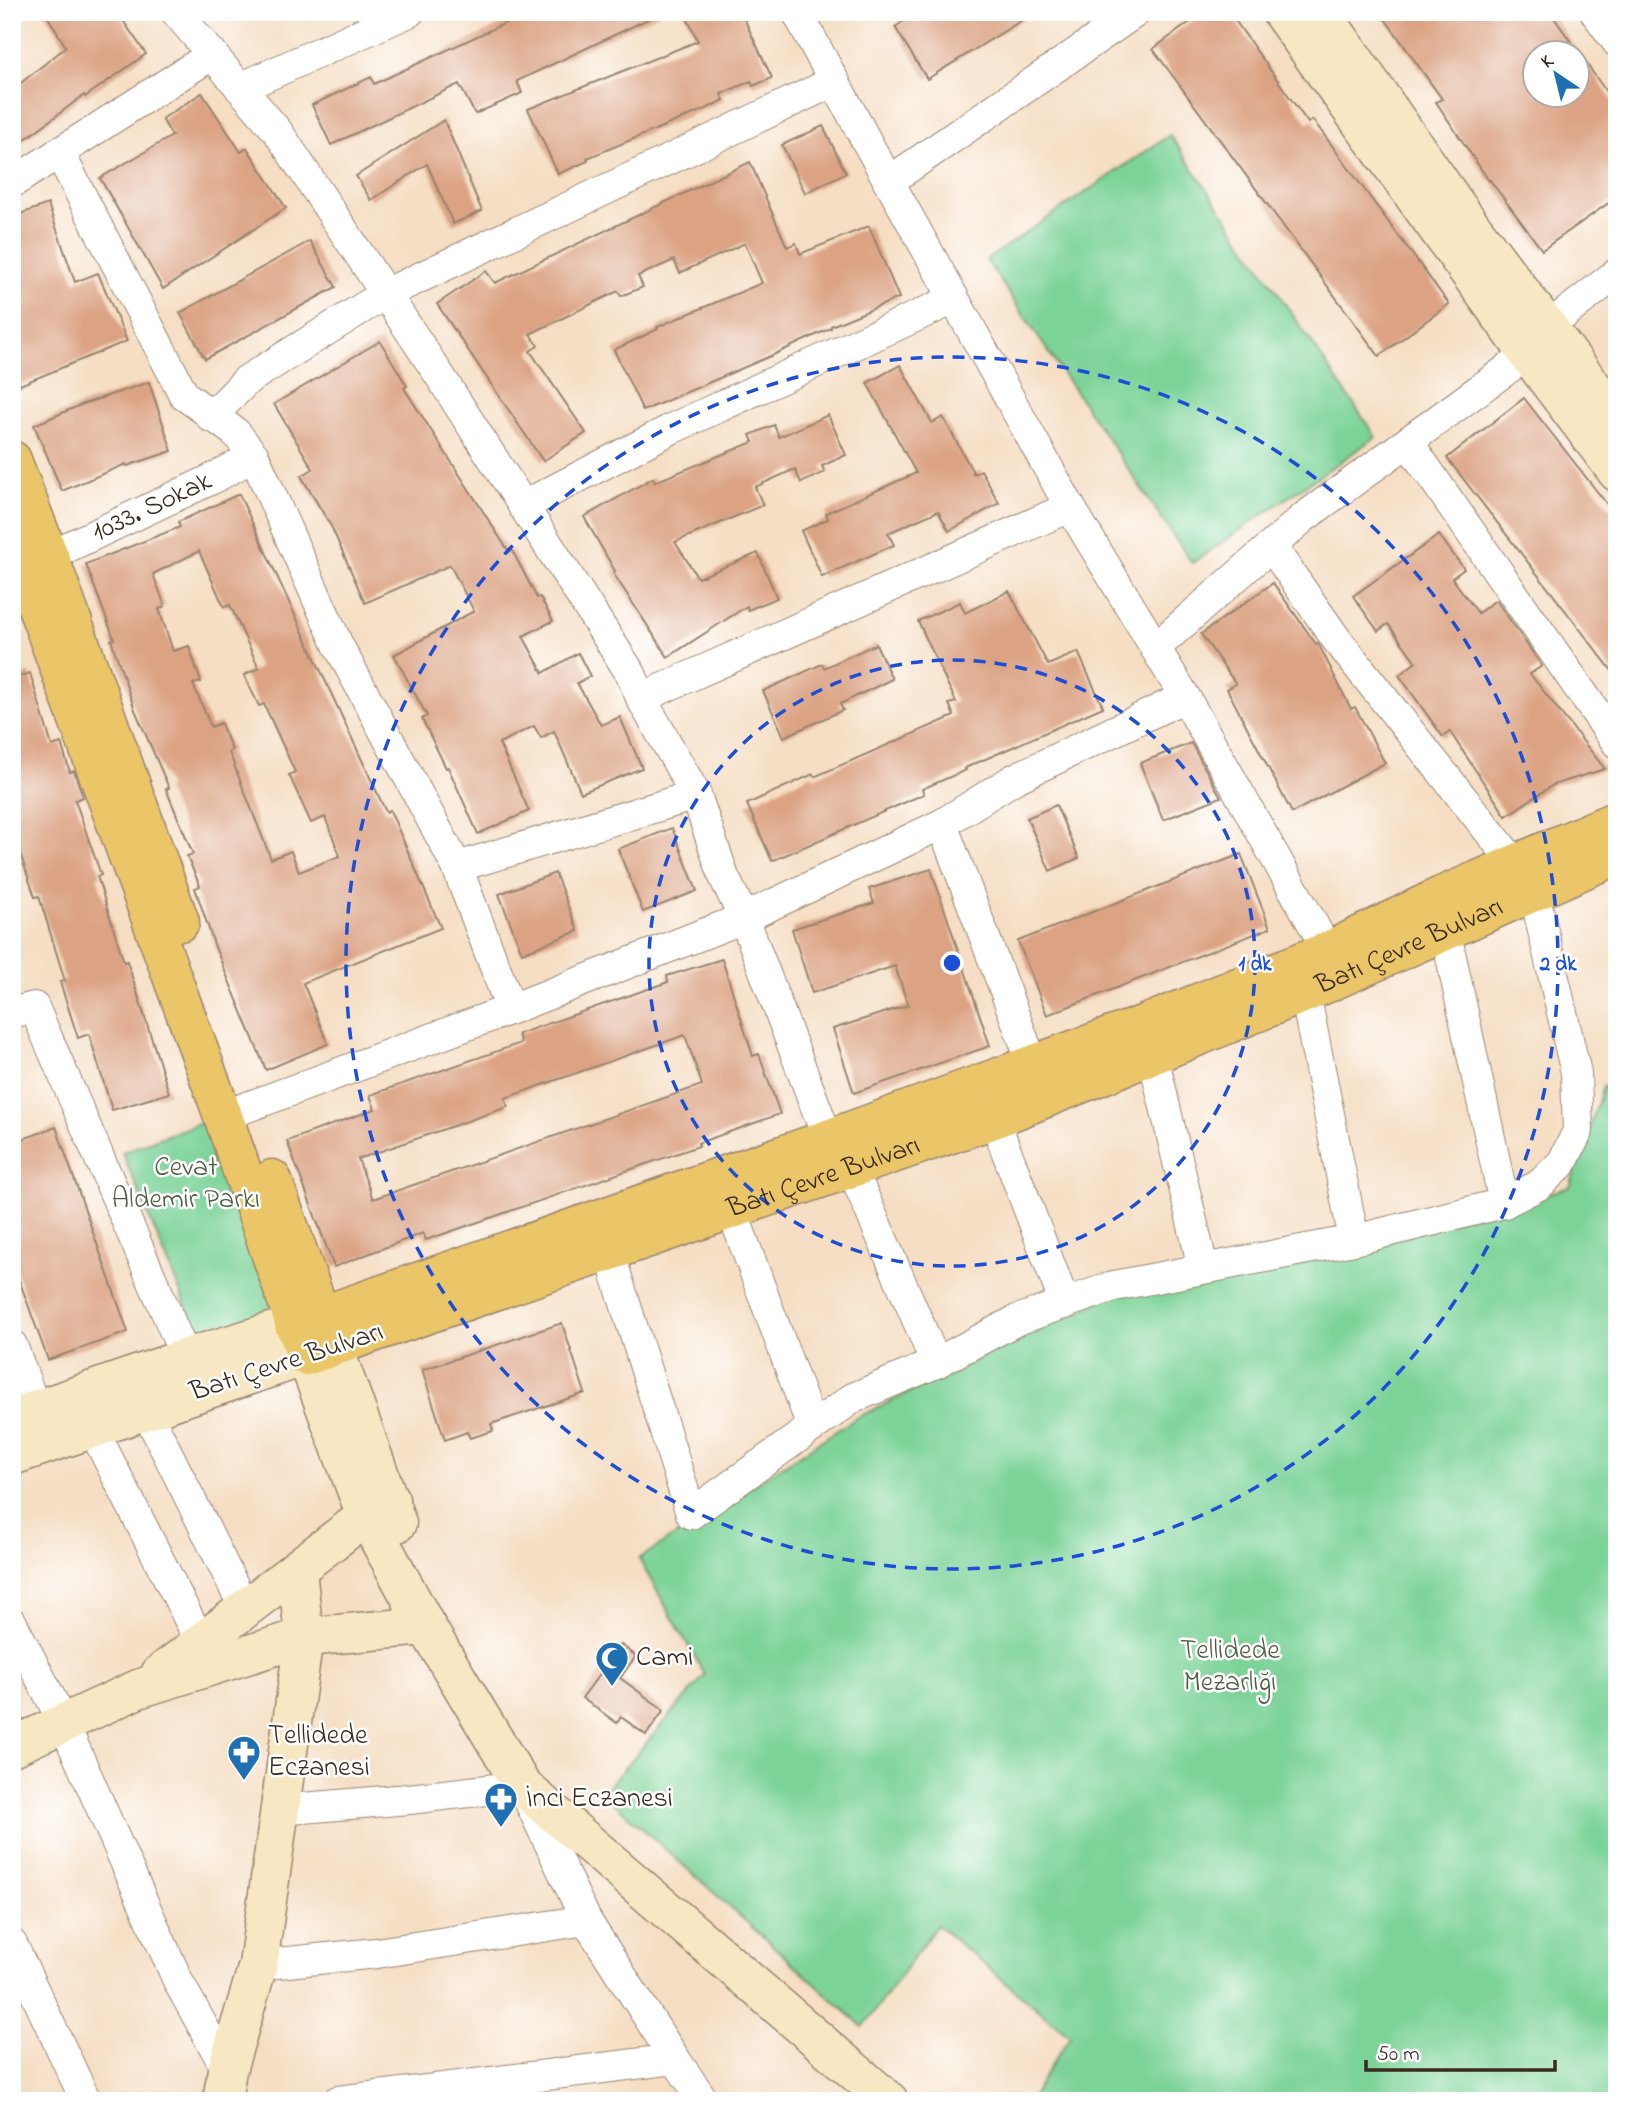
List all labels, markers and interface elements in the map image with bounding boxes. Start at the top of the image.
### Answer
north arrow [1520,38,1590,108]
text: K [1536,48,1560,76]
street label: 1033. Sokak [85,461,219,553]
street label: Batı Çevre Bulvarı [1308,887,1510,1007]
text: 1 dk [1239,950,1272,980]
text: 2 dk [1539,950,1577,980]
centre of rings [940,951,964,975]
street label: Batı Çevre Bulvarı [721,1125,926,1230]
park label: Cevat Aldemir Parkı [112,1148,260,1221]
street label: Batı Çevre Bulvarı [184,1312,389,1414]
park label: Tellidede Mezarlığı [1180,1631,1280,1704]
place label: Cami [636,1638,693,1679]
mosque icon: Cami [593,1639,631,1688]
place label: Tellidede Eczanesi [268,1716,370,1789]
pharmacy icon: Tellidede Eczanesi [225,1733,263,1782]
place label: İnci Eczanesi [526,1779,673,1820]
pharmacy icon: İnci Eczanesi [482,1780,520,1829]
scale bar [1366,2029,1556,2073]
text: 50 m [1377,2040,1420,2070]

